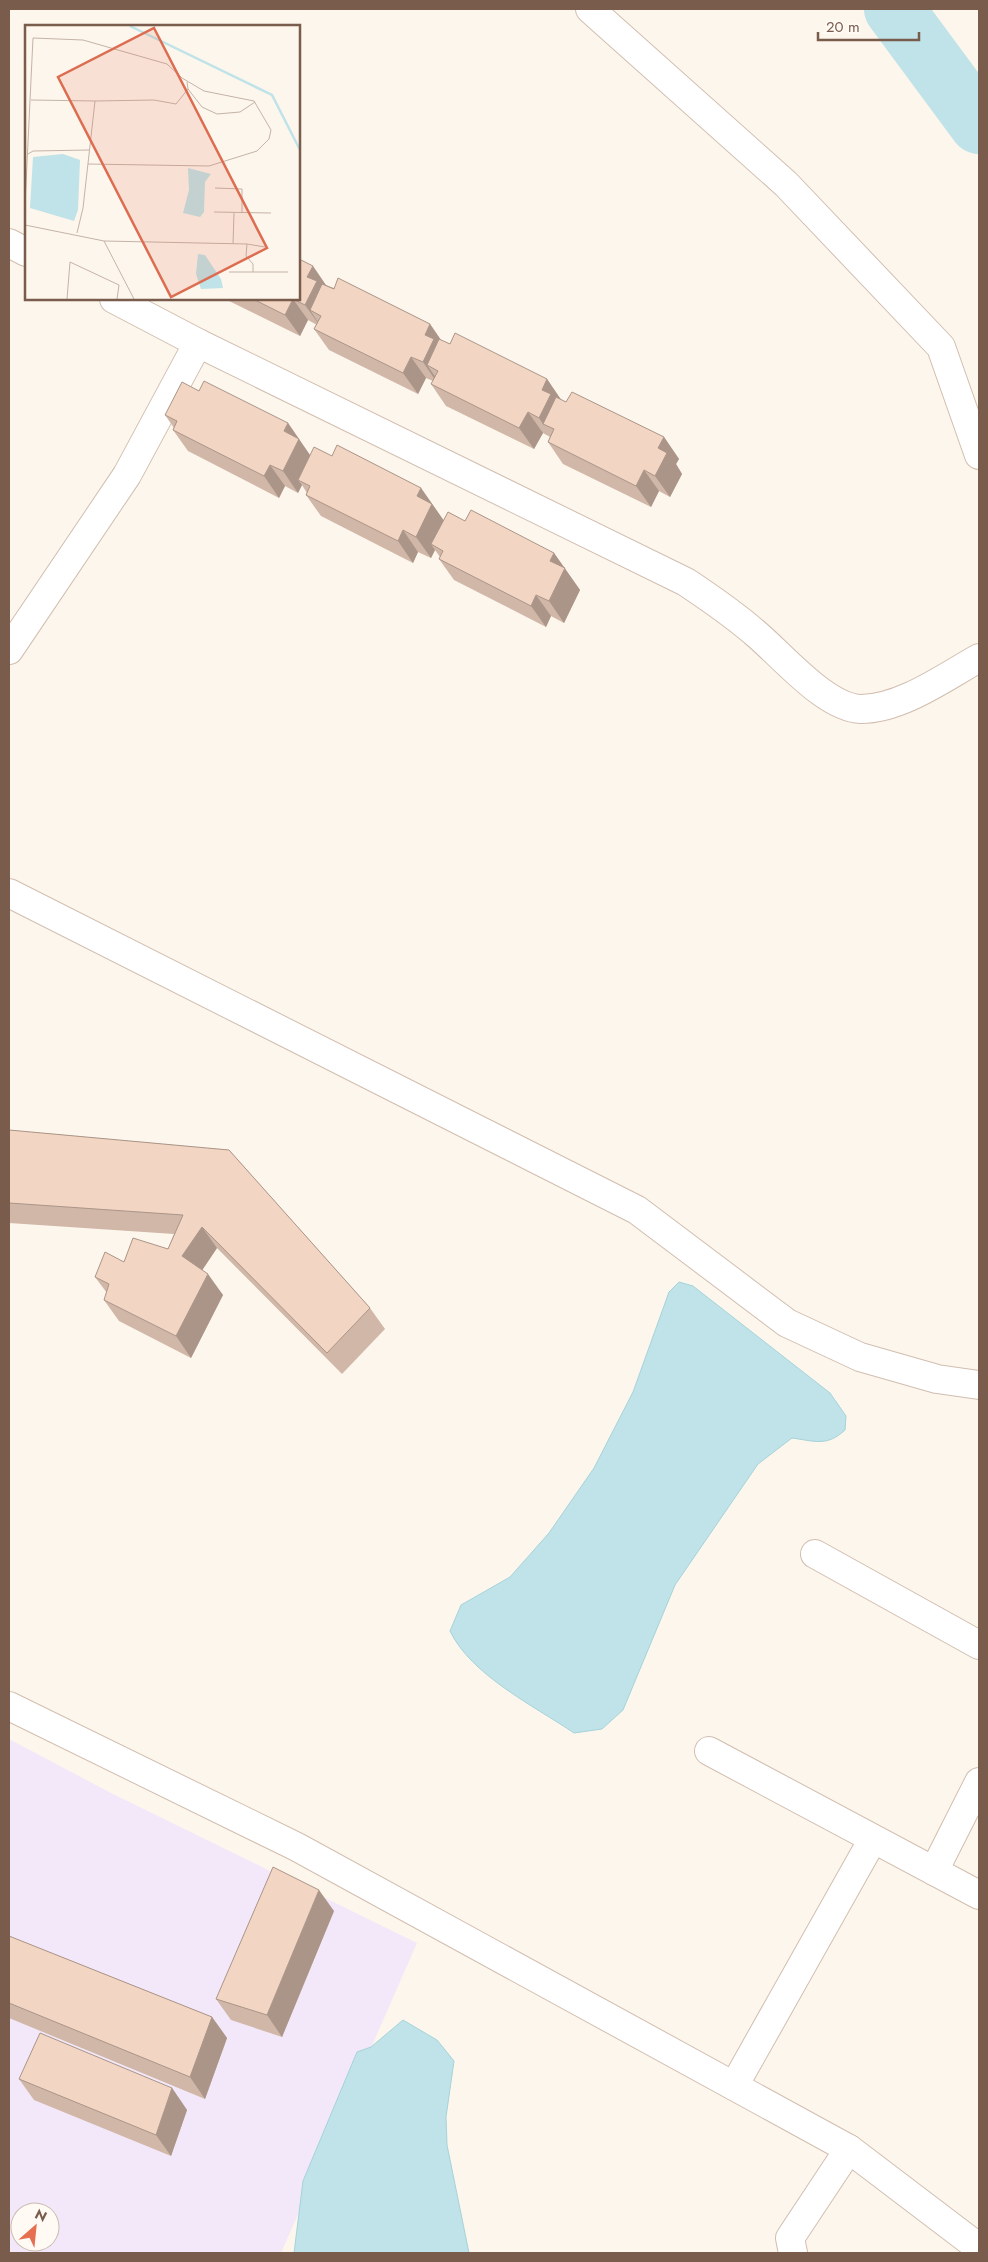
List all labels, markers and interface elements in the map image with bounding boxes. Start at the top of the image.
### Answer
scale bar [818,10,919,42]
text: 20 m [826,16,860,38]
inset map [25,25,300,300]
north arrow [10,2202,60,2252]
text: N [31,2204,50,2227]

